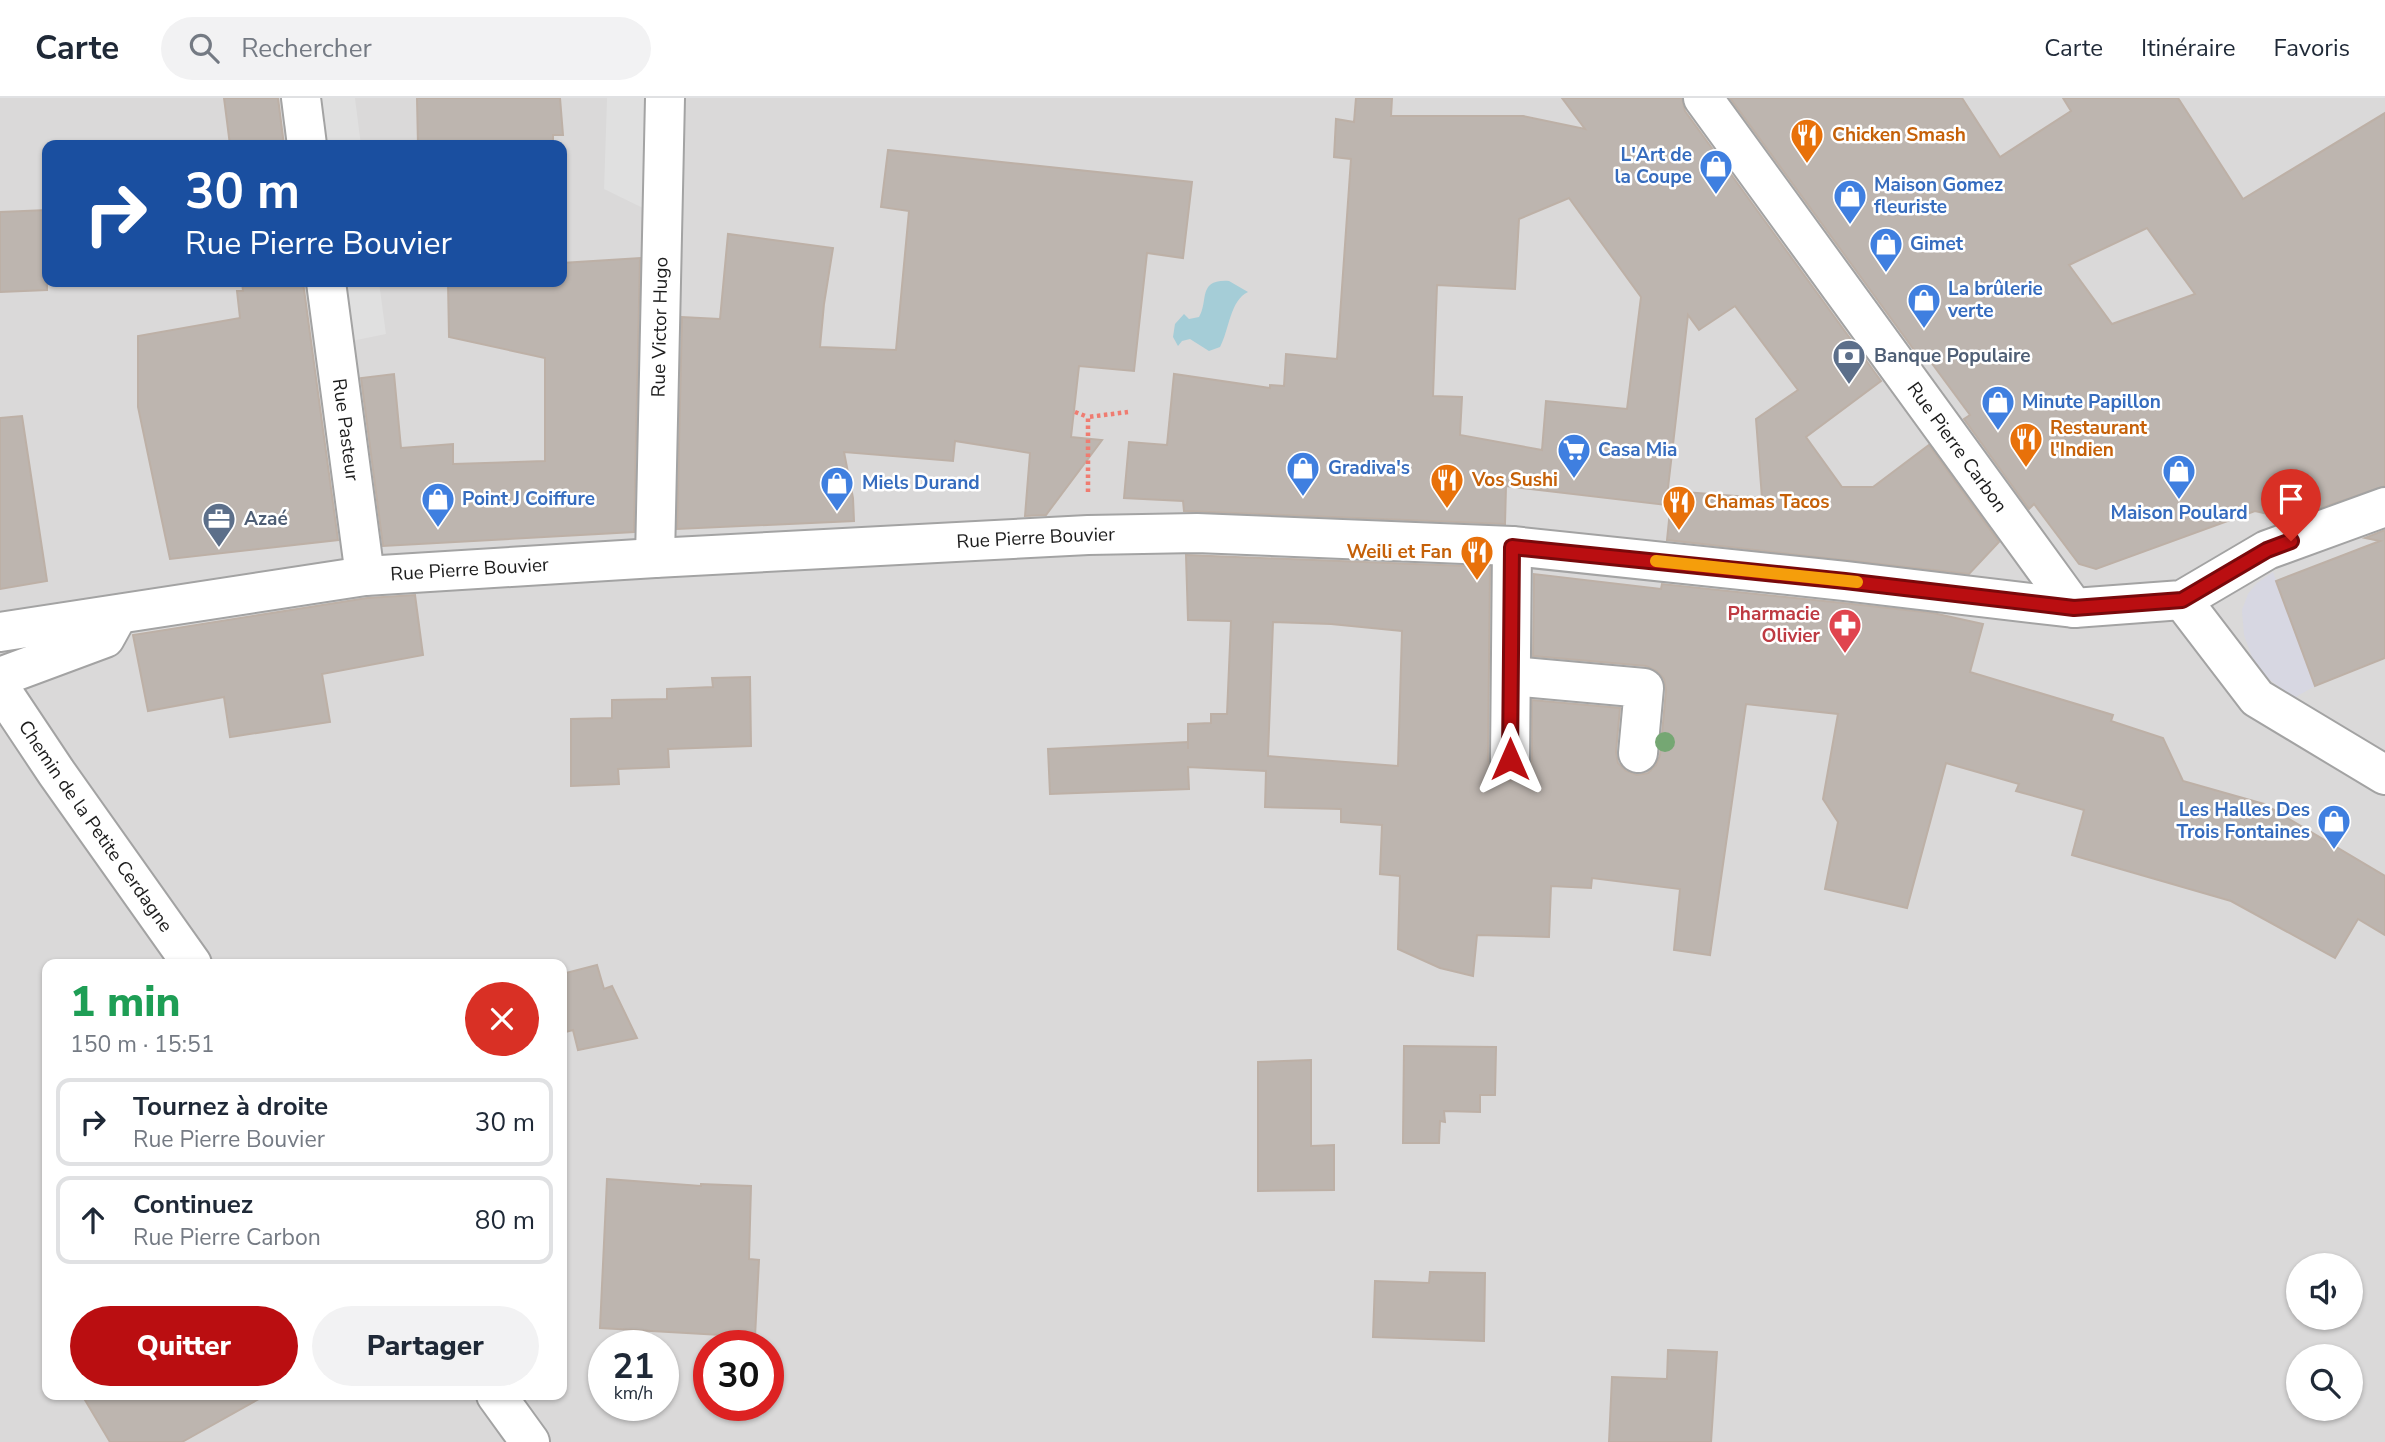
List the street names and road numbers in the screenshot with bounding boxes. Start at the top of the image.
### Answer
street label: Rue Victor Hugo [645,257,675,398]
street label: Rue Pasteur [326,377,365,483]
street label: Rue Pierre Carbon [1901,377,2013,518]
street label: Rue Pierre Bouvier [956,522,1115,555]
street label: Rue Pierre Bouvier [390,552,550,587]
street label: Chemin de la Petite Cerdagne [12,715,179,938]

